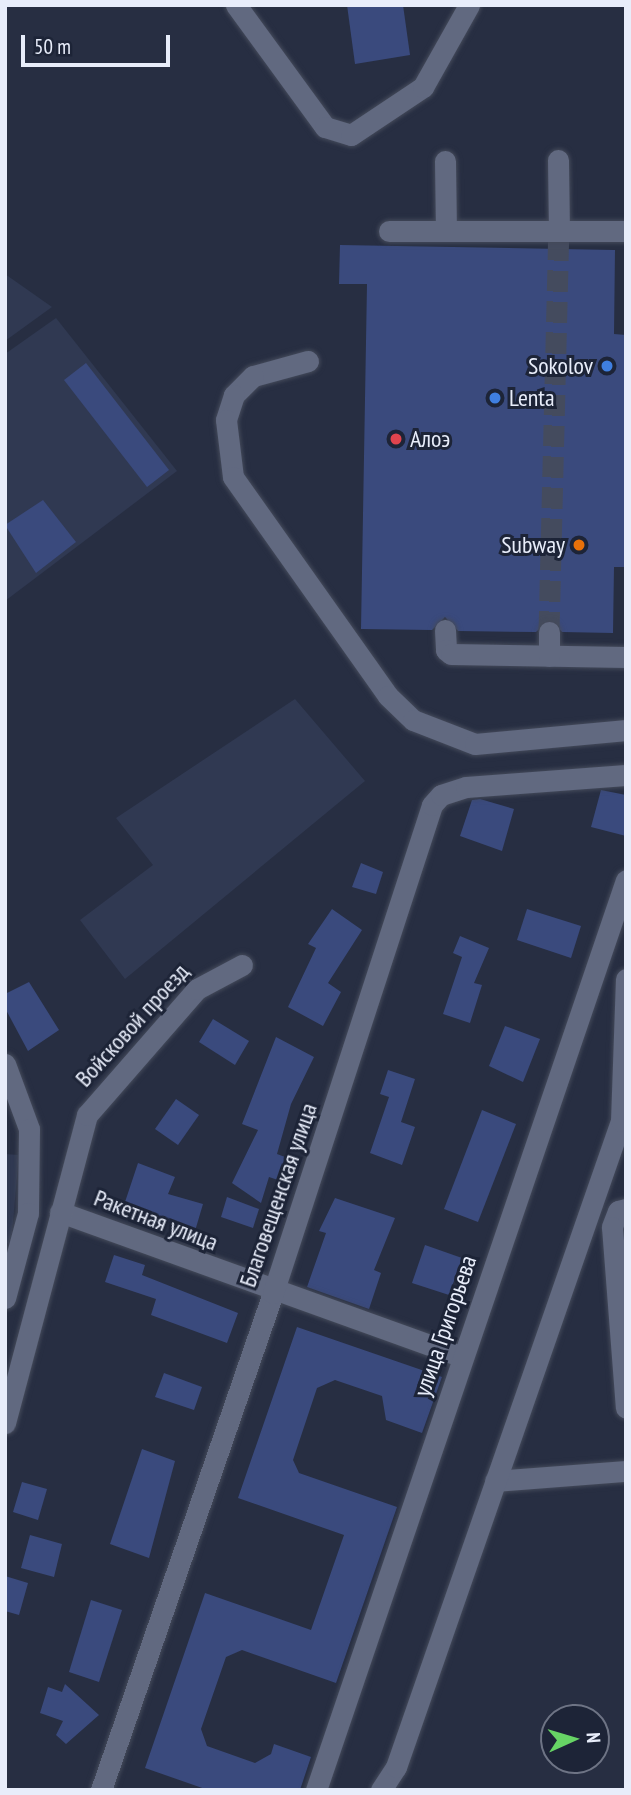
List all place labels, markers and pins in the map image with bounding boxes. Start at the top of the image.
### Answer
place label: Sokolov [528,352,593,380]
marker: Sokolov [599,358,615,374]
place label: Lenta [509,384,555,412]
marker: Lenta [487,390,503,406]
place label: Алоэ [410,425,450,453]
marker: Алоэ [388,431,404,447]
place label: Subway [501,531,565,559]
marker: Subway [571,537,587,553]

